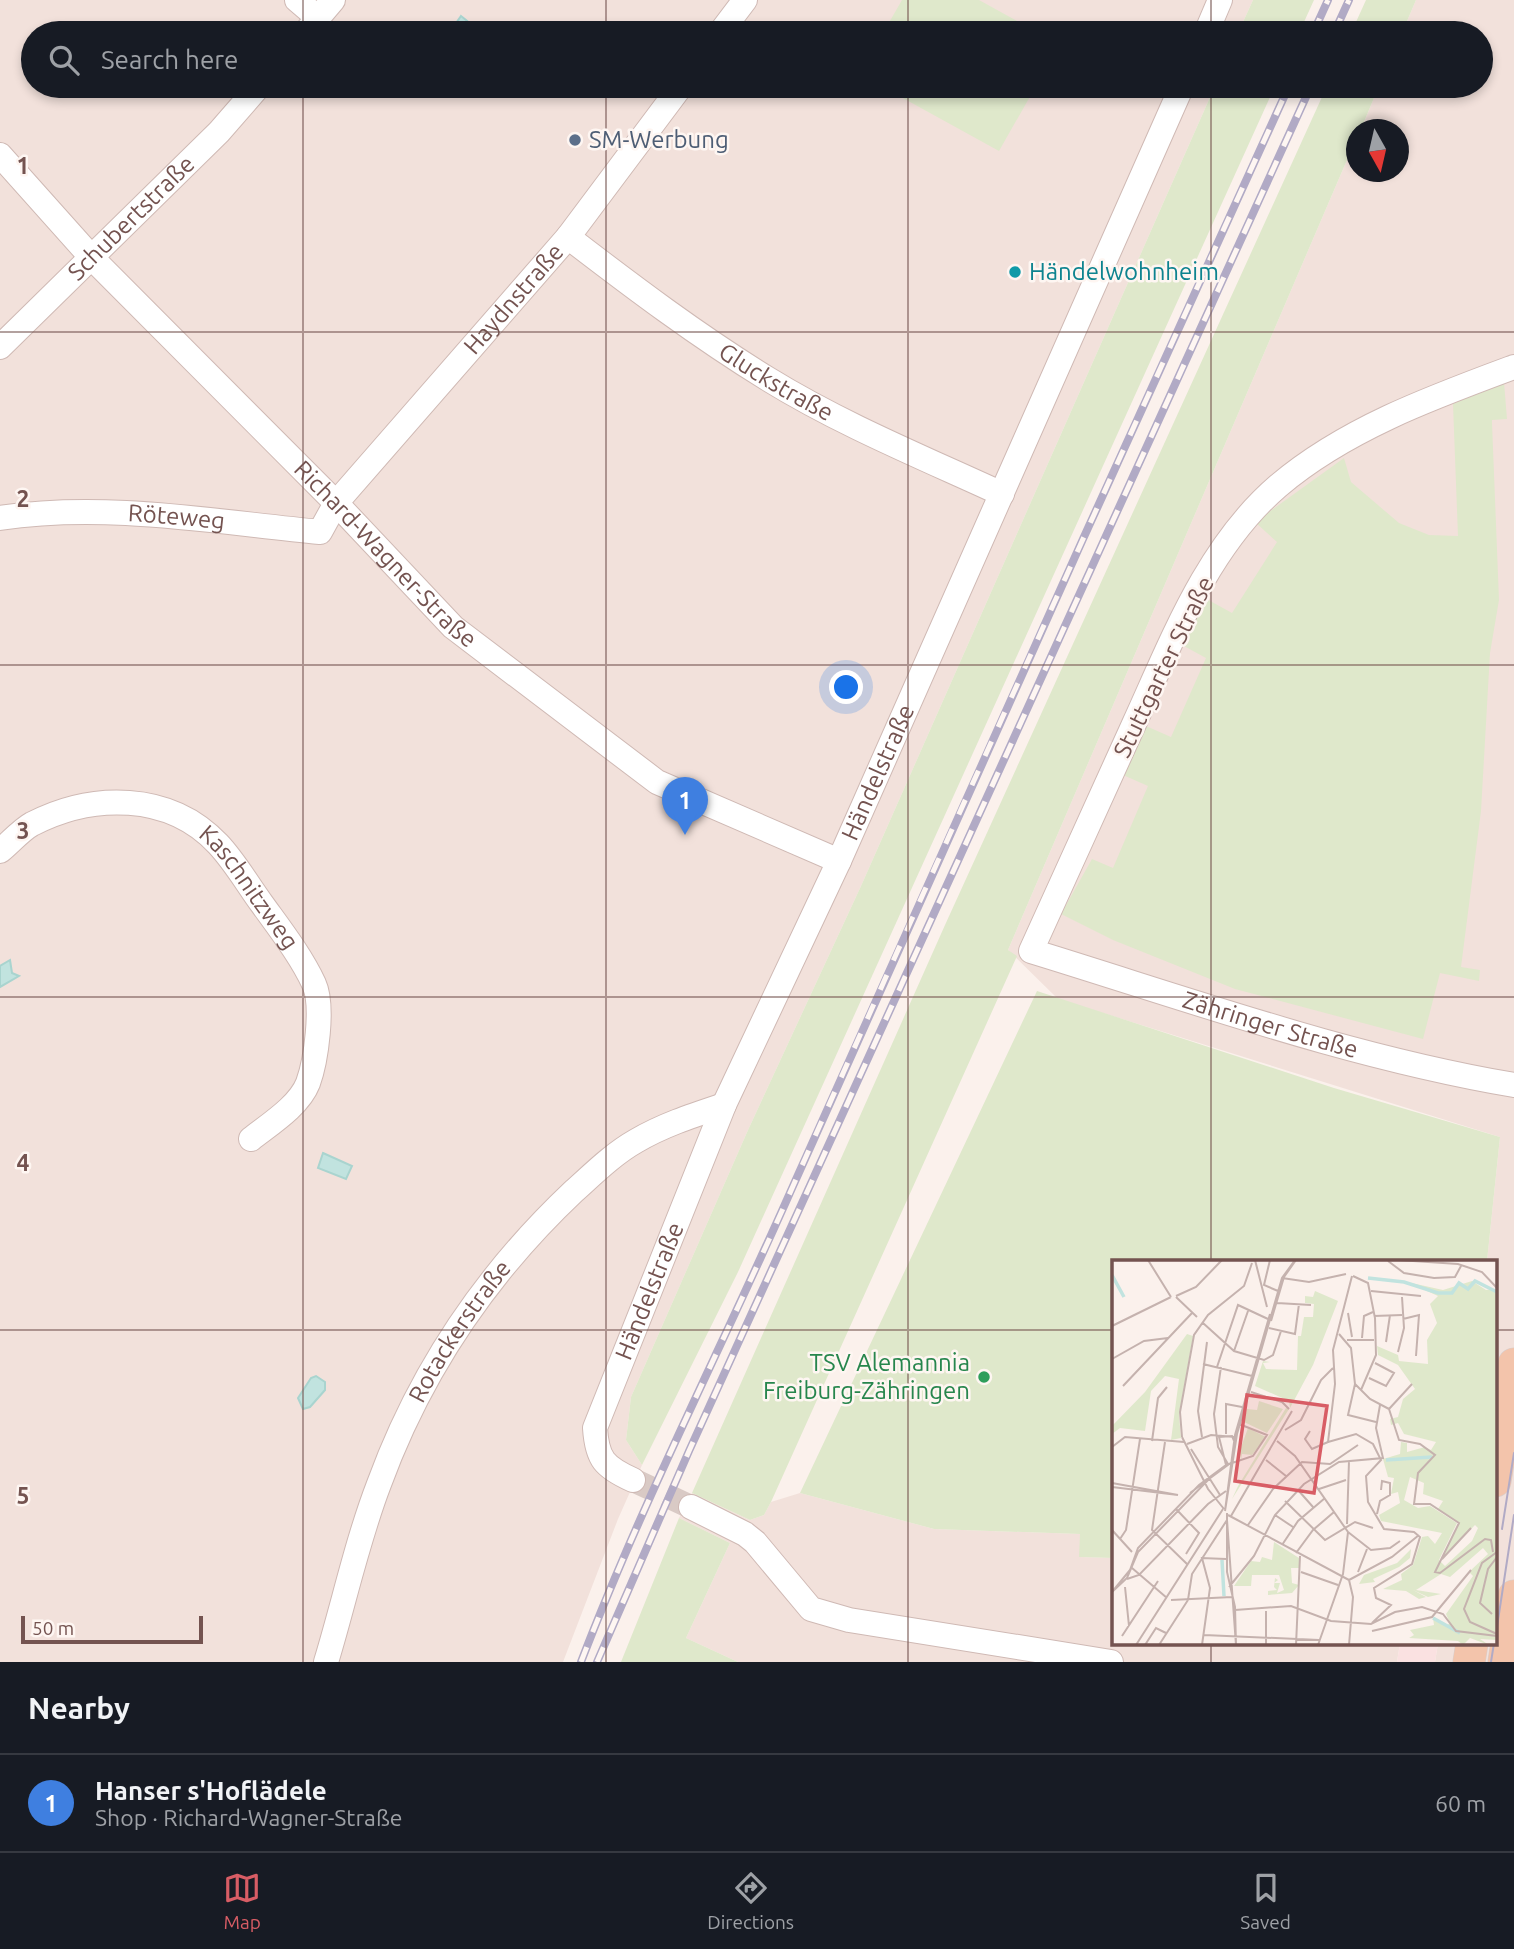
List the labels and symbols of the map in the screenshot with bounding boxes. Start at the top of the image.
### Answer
north arrow [1346,119,1409,182]
place label: SM-Werbung [589,126,729,153]
marker: SM-Werbung [567,132,583,148]
street label: Schubertstraße [62,150,200,286]
text: 1 [17,153,29,178]
street label: Haydnstraße [458,238,569,359]
place label: Händelwohnheim [1029,258,1219,285]
marker: Händelwohnheim [1007,264,1023,280]
street label: Gluckstraße [714,337,838,426]
street label: Richard-Wagner-Straße [289,455,482,653]
text: 2 [17,486,29,511]
street label: Röteweg [127,499,226,535]
street label: Stuttgarter Straße [1108,572,1219,762]
your location [829,670,863,704]
street label: Händelstraße [836,700,919,844]
pin: 1 [662,777,708,835]
text: 3 [17,818,29,843]
street label: Kaschnitzweg [194,819,304,954]
street label: Zähringer Straße [1180,986,1361,1063]
text: 4 [17,1150,30,1175]
street label: Händelstraße [610,1218,689,1363]
street label: Rotackerstraße [403,1255,516,1407]
inset map [1112,1260,1496,1644]
place label: TSV Alemannia Freiburg-Zähringen [763,1349,970,1404]
marker: TSV Alemannia Freiburg-Zähringen [976,1369,992,1385]
text: 5 [17,1483,29,1508]
scale bar [21,1613,203,1645]

